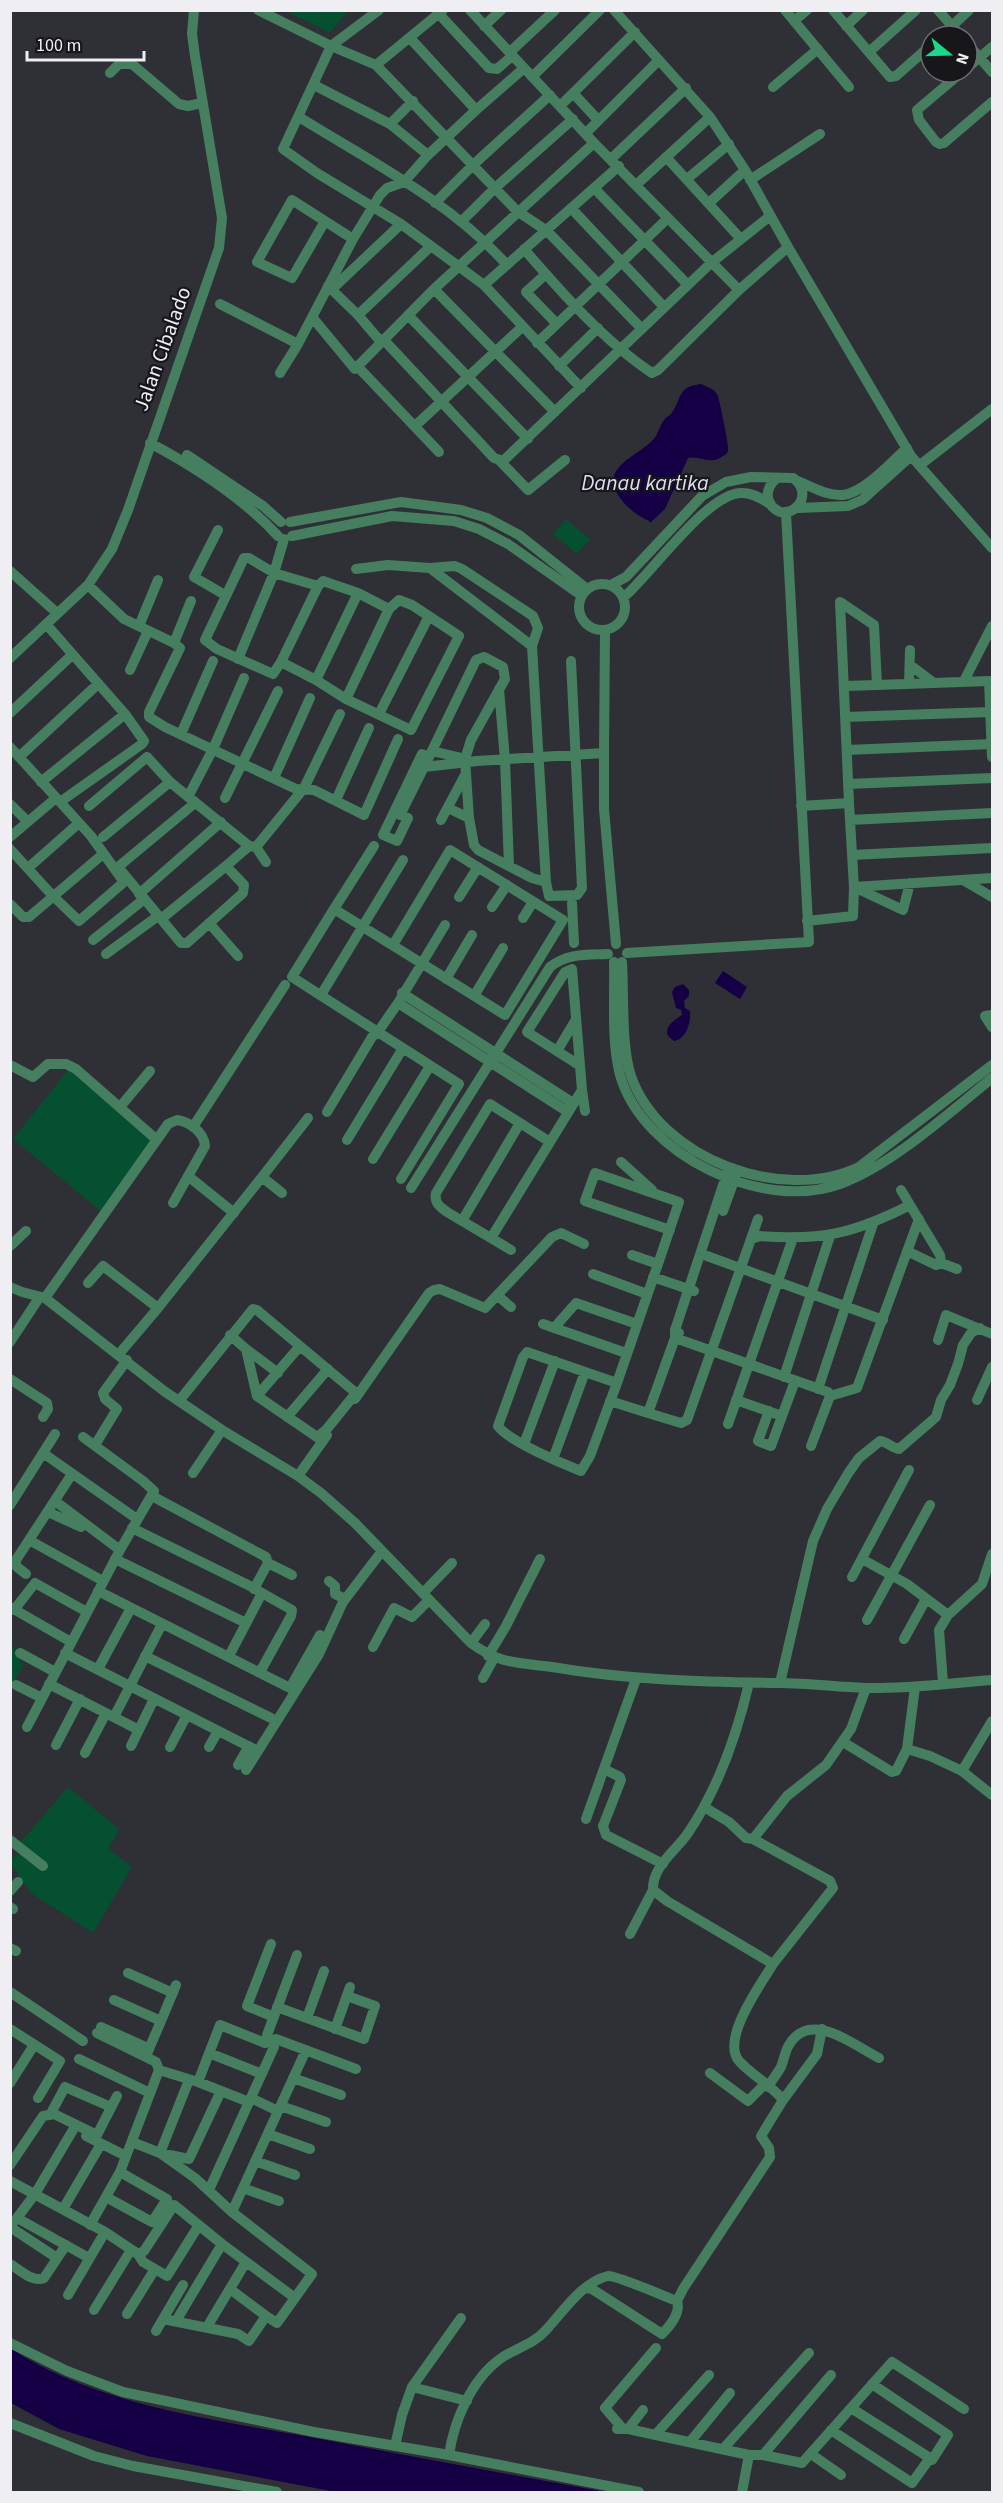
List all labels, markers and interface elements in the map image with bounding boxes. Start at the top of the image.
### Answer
scale bar [27,24,144,62]
north arrow [919,24,979,84]
text: 100 m [36,33,81,58]
text: N [950,50,974,67]
street label: Jalan Cibalado [126,283,198,415]
water label: Danau kartika [581,467,709,499]

